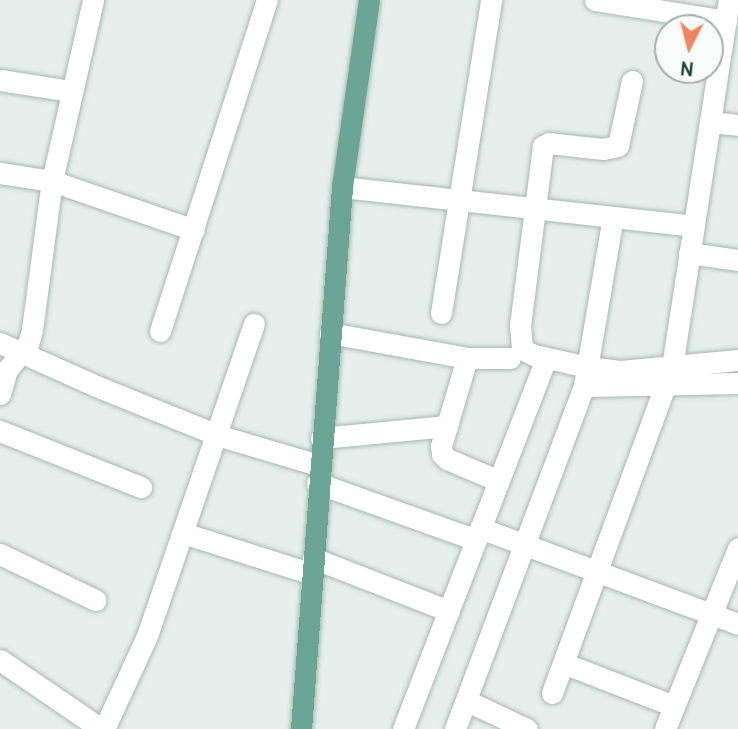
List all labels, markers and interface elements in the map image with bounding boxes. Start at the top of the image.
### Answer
north arrow [654,14,724,84]
text: N [679,56,695,81]

